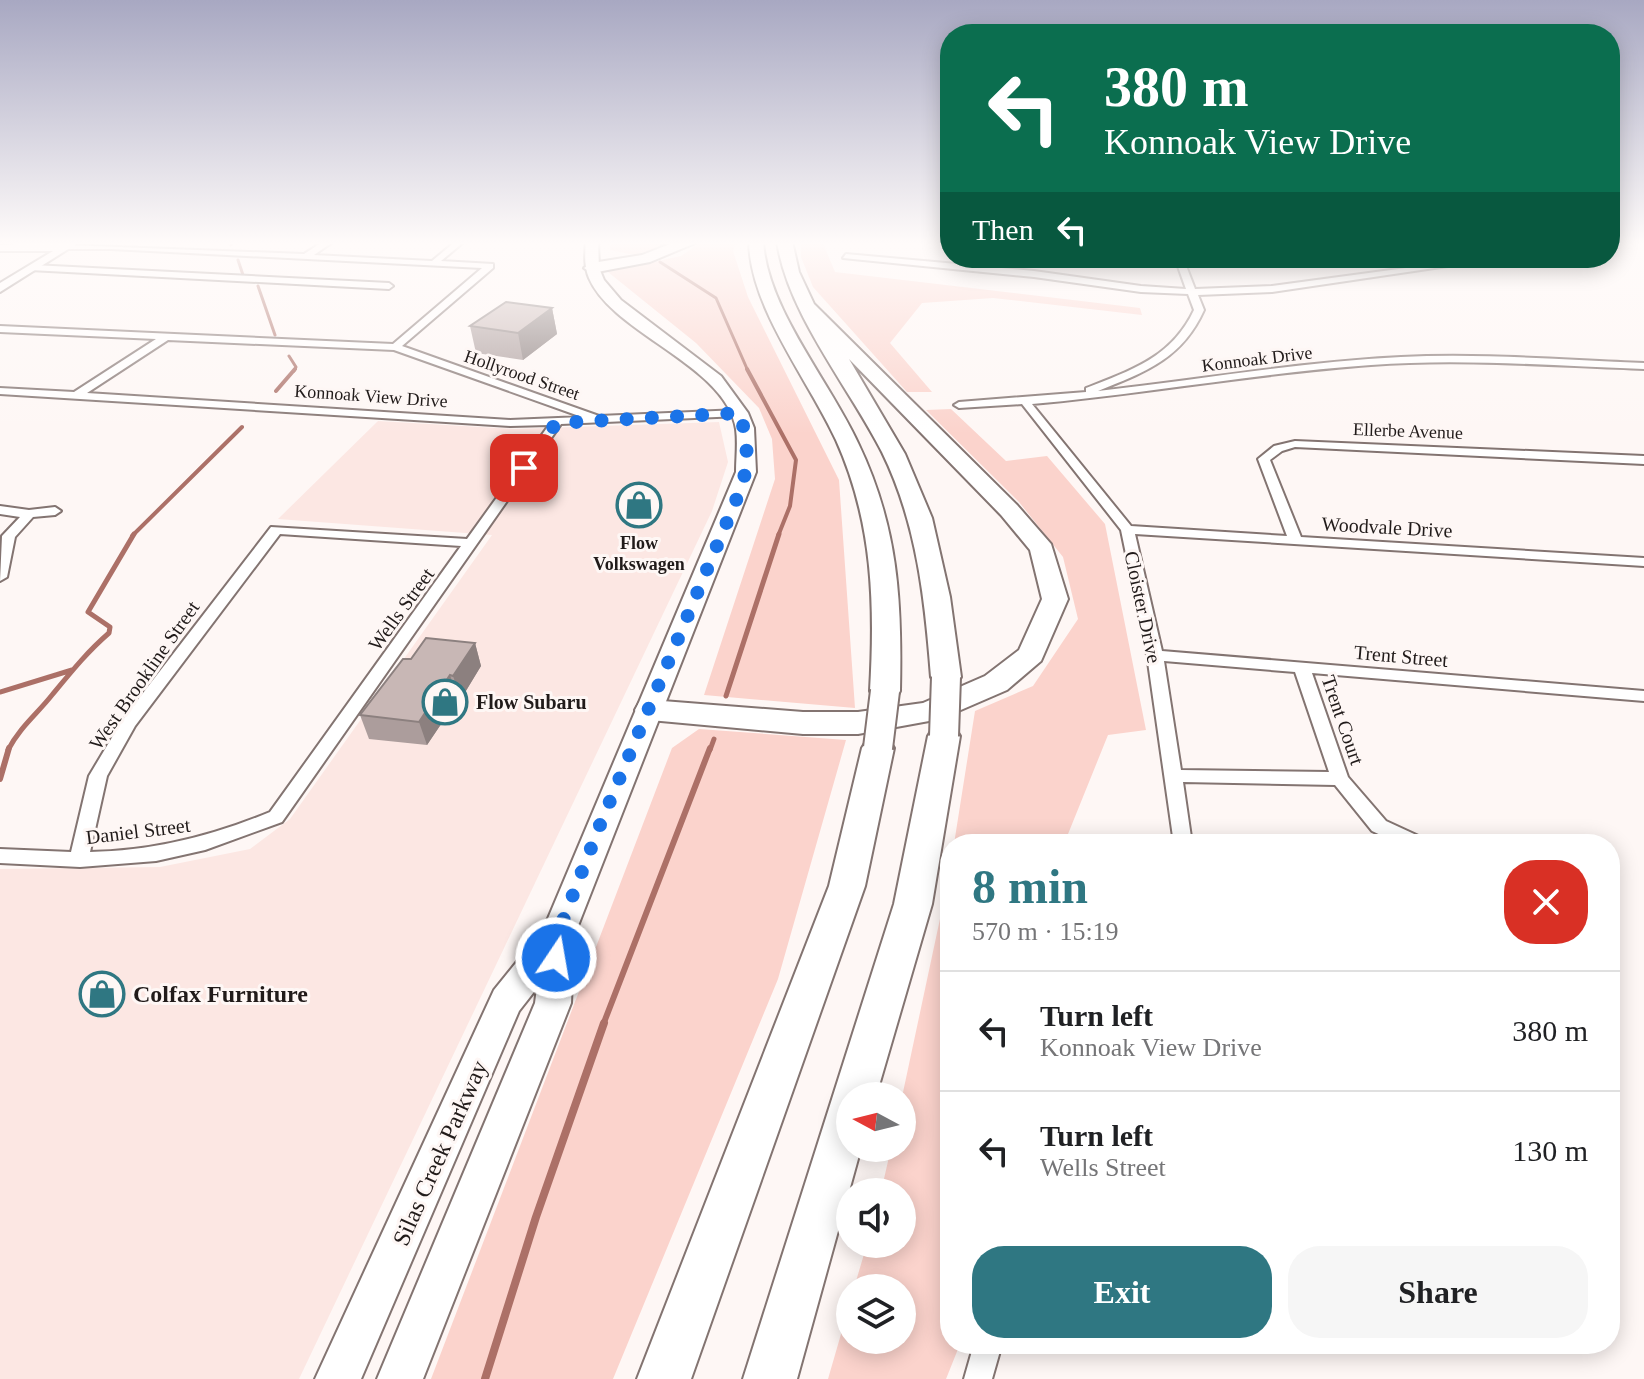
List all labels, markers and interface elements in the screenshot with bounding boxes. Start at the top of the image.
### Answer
icon: left [972,56,1076,160]
text: 380 m [1104,56,1249,118]
text: Konnoak View Drive [1104,122,1411,162]
icon: left [1050,208,1094,252]
text: Then [972,213,1034,246]
street label: Konnoak Drive [1200,342,1314,376]
street label: Hollyrood Street [462,346,582,404]
street label: Konnoak View Drive [294,381,448,411]
street label: Ellerbe Avenue [1353,419,1463,443]
pin [490,434,558,502]
icon: arrive [502,446,546,490]
shop icon: Flow Volkswagen [615,481,663,529]
street label: Woodvale Drive [1321,513,1453,541]
place label: Flow Volkswagen [593,533,685,574]
street label: Cloister Drive [1120,549,1166,665]
street label: Wells Street [364,563,439,655]
street label: West Brookline Street [84,596,204,753]
street label: Trent Street [1353,641,1449,671]
street label: Trent Court [1317,672,1369,768]
shop icon: Flow Subaru [421,678,469,726]
place label: Flow Subaru [476,691,587,713]
street label: Daniel Street [85,814,192,848]
text: 8 min [972,860,1088,913]
button: close [1504,860,1588,944]
position arrow [514,916,598,1000]
text: 570 m · 15:19 [972,917,1119,946]
shop icon: Colfax Furniture [78,970,126,1018]
place label: Colfax Furniture [133,981,308,1007]
text: Turn left [1040,999,1153,1032]
icon: left [972,1009,1016,1053]
text: 380 m [1512,1014,1588,1047]
text: Konnoak View Drive [1040,1033,1262,1062]
street label: Silas Creek Parkway [387,1056,493,1250]
north arrow [836,1082,916,1162]
map controls [836,1082,916,1354]
text: Turn left [1040,1119,1153,1152]
icon: left [972,1129,1016,1173]
text: 130 m [1512,1134,1588,1167]
text: Wells Street [1040,1153,1166,1182]
button: sound [836,1178,916,1258]
button: Exit [972,1246,1272,1338]
button: Share [1288,1246,1588,1338]
button: layers [836,1274,916,1354]

